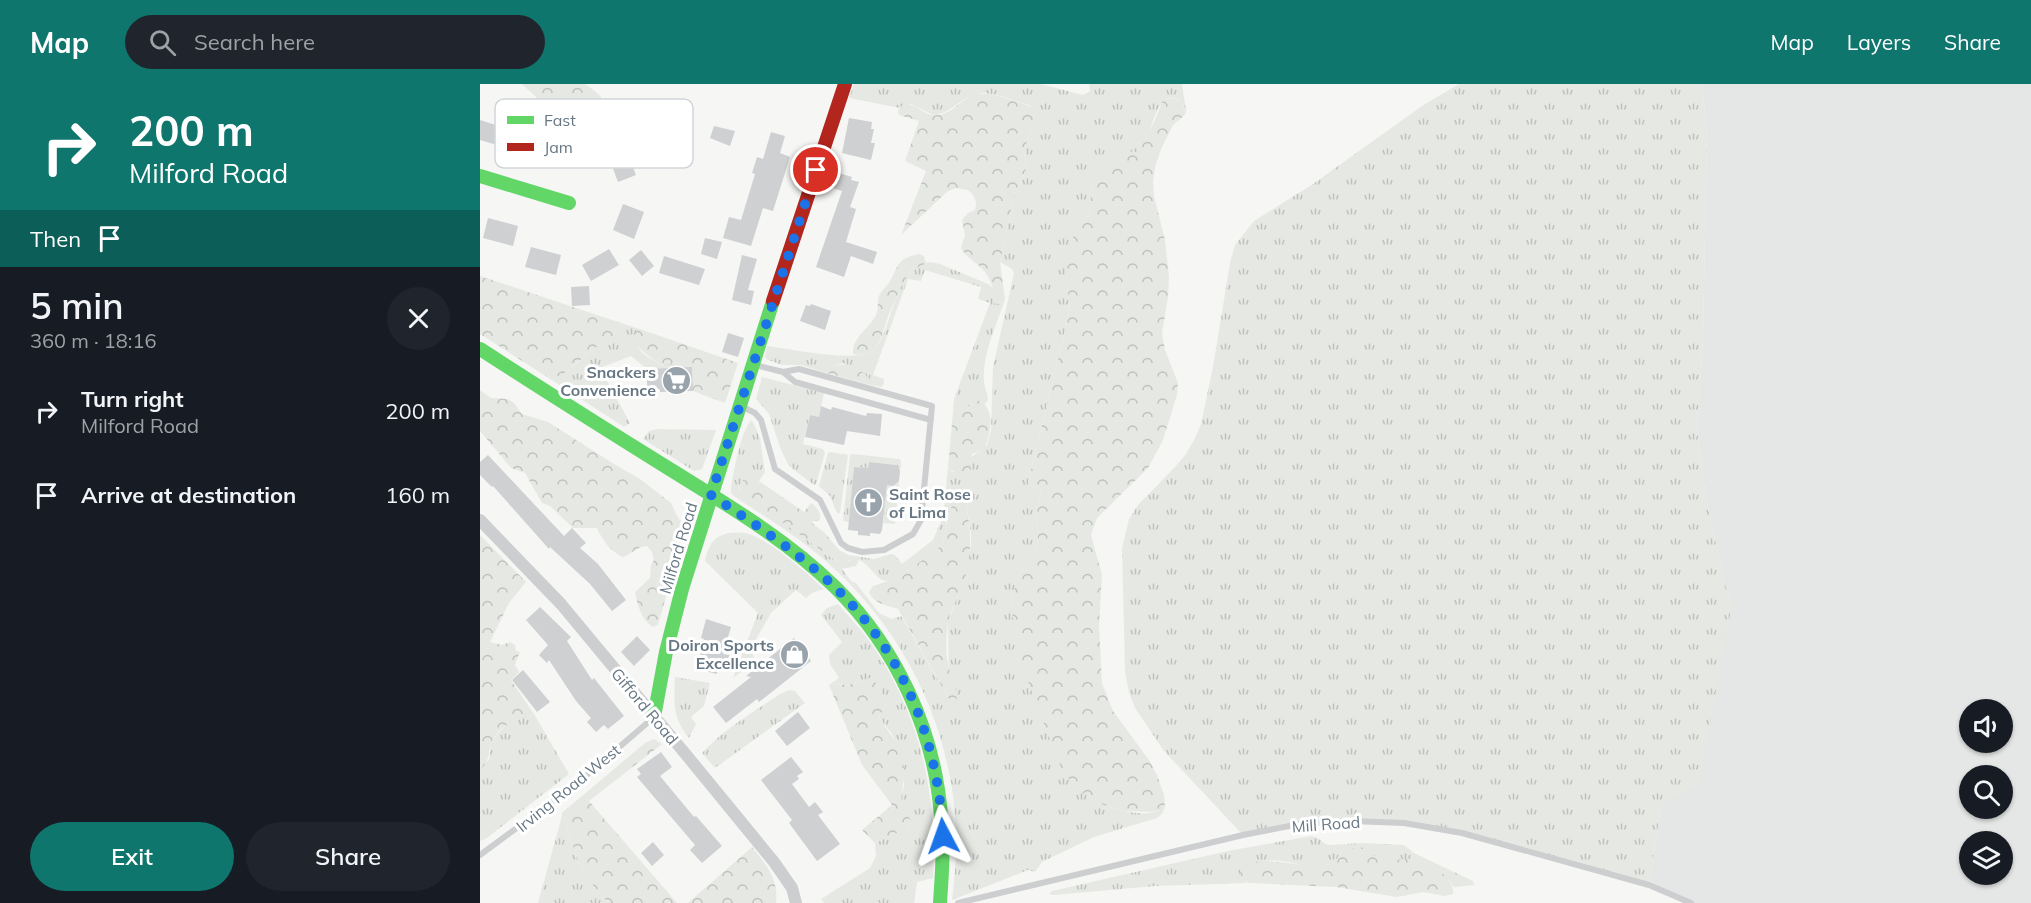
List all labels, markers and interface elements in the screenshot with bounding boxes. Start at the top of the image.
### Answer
search box [125,15,545,69]
text: Map [30,25,89,60]
icon: search [146,26,179,59]
text: Search here [194,28,315,56]
text: Map [1771,29,1814,55]
text: Layers [1847,29,1911,55]
text: Share [1944,29,2001,55]
legend [495,99,693,168]
text: 200 m [129,104,254,157]
icon: right [30,108,108,186]
text: Fast [544,110,576,130]
text: Jam [544,137,573,157]
pin [790,144,841,195]
icon: arrive [799,153,832,186]
text: Milford Road [129,156,288,190]
icon: arrive [93,222,126,255]
text: Then [30,225,81,253]
text: 5 min [30,283,124,328]
button: close [387,287,450,350]
text: 360 m · 18:16 [30,328,156,353]
place label: Snackers Convenience [560,362,656,400]
supermarket icon: Snackers Convenience [661,365,693,397]
text: Turn right [81,385,184,413]
icon: right [30,395,63,428]
text: 200 m [385,397,450,425]
text: Milford Road [81,413,199,438]
icon: arrive [30,479,63,512]
text: Arrive at destination [81,481,296,509]
text: 160 m [385,481,450,509]
place label: Saint Rose of Lima [889,484,971,522]
church icon: Saint Rose of Lima [852,487,884,519]
street label: Milford Road [655,500,701,596]
place label: Doiron Sports Excellence [668,635,774,673]
shop icon: Doiron Sports Excellence [779,638,811,670]
street label: Gifford Road [607,664,683,748]
map controls [1959,699,2013,885]
button: sound [1959,699,2013,753]
street label: Irving Road West [512,740,624,836]
button: search [1959,765,2013,819]
position arrow [911,804,975,868]
street label: Mill Road [1291,812,1361,836]
button: Exit [30,822,234,891]
button: Share [246,822,450,891]
button: layers [1959,831,2013,885]

